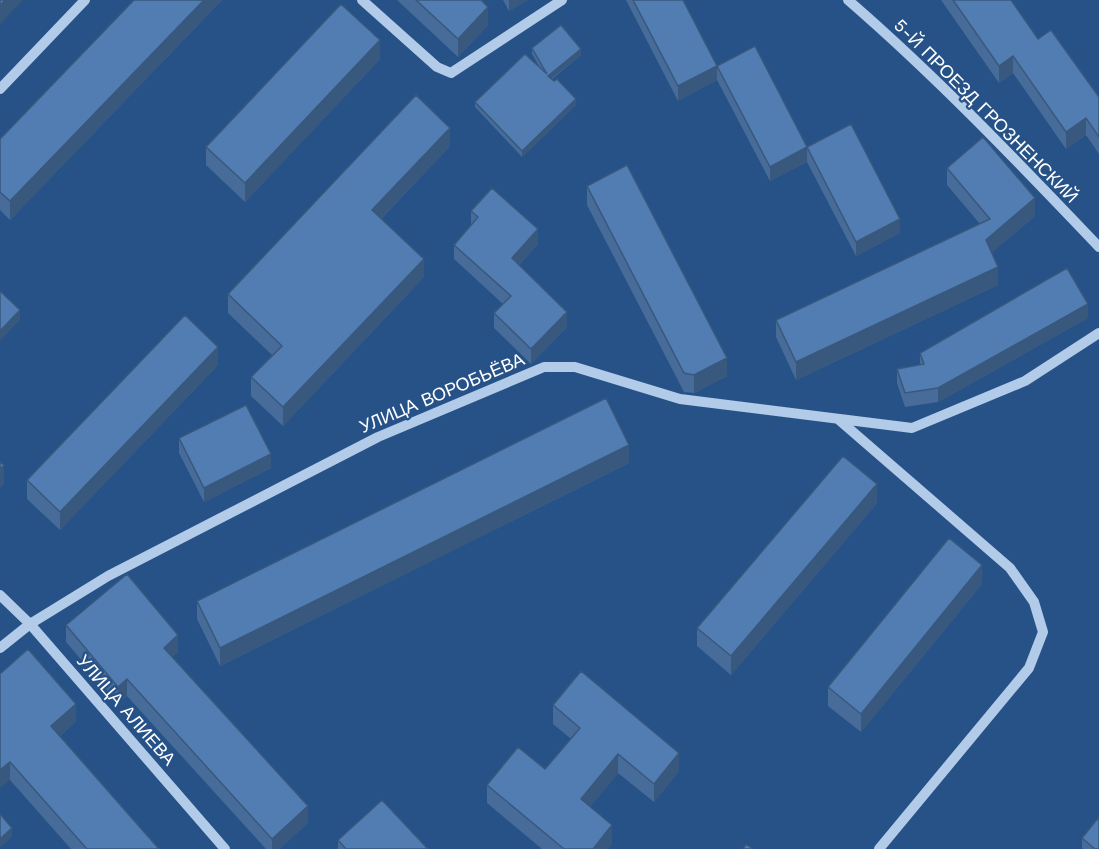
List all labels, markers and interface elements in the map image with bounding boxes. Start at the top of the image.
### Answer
street label: 5-Й ПРОЕЗД ГРОЗНЕНСКИЙ [890,14,1083,207]
street label: УЛИЦА ВОРОБЬЁВА [356,348,527,437]
street label: УЛИЦА АЛИЕВА [73,650,180,769]

